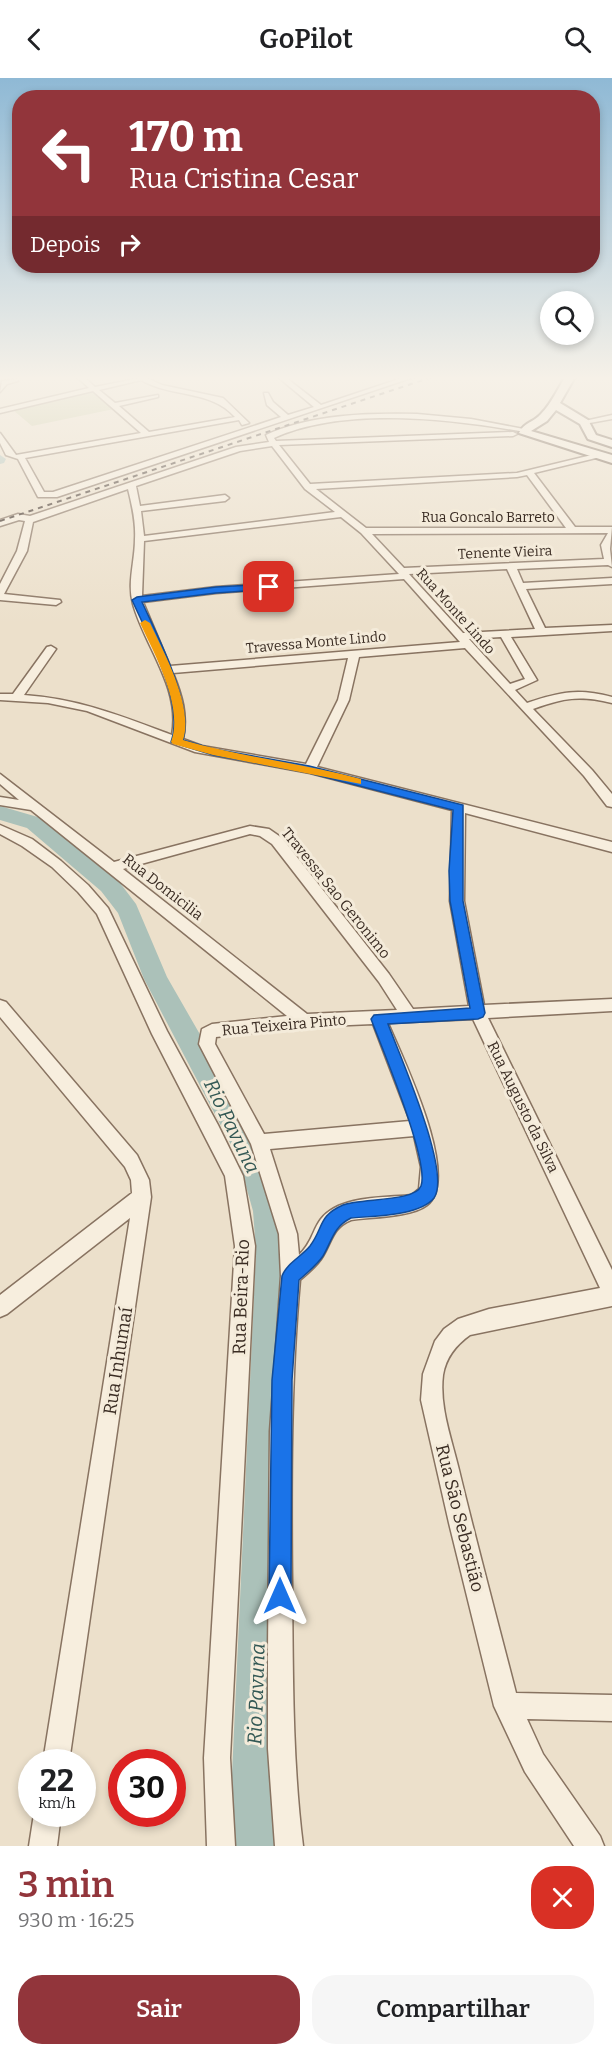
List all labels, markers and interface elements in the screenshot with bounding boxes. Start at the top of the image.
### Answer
icon: back [18,23,51,56]
text: GoPilot [259,23,353,55]
icon: search [561,23,594,56]
text: 170 m [129,112,243,162]
icon: left [30,114,108,192]
text: Rua Cristina Cesar [129,163,359,195]
icon: right [113,228,146,261]
text: Depois [30,231,101,258]
map controls [540,291,594,345]
button: search [540,291,594,345]
street label: Rua Goncalo Barreto [421,509,555,526]
street label: Tenente Vieira [458,542,553,563]
pin [243,561,294,612]
street label: Rua Monte Lindo [413,565,499,658]
icon: arrive [252,570,285,603]
street label: Travessa Monte Lindo [245,628,387,657]
street label: Travessa Sao Geronimo [278,824,394,962]
street label: Rua Domicilia [119,850,207,924]
street label: Rua Teixeira Pinto [221,1011,347,1039]
street label: Rua Augusto da Silva [483,1038,563,1176]
water label: Rio Pavuna [199,1075,265,1177]
street label: Rua Beira-Rio [228,1239,254,1355]
street label: Rua Inhumaí [99,1305,137,1416]
street label: Rua São Sebastião [431,1442,489,1594]
position arrow [248,1564,312,1628]
water label: Rio Pavuna [242,1643,270,1745]
speed limit sign: 30 [108,1749,186,1827]
text: 22 [40,1763,74,1799]
text: km/h [38,1794,76,1812]
text: 3 min [18,1863,114,1907]
button: close [531,1866,594,1929]
text: 930 m · 16:25 [18,1908,134,1932]
button: Sair [18,1975,300,2044]
button: Compartilhar [312,1975,594,2044]

